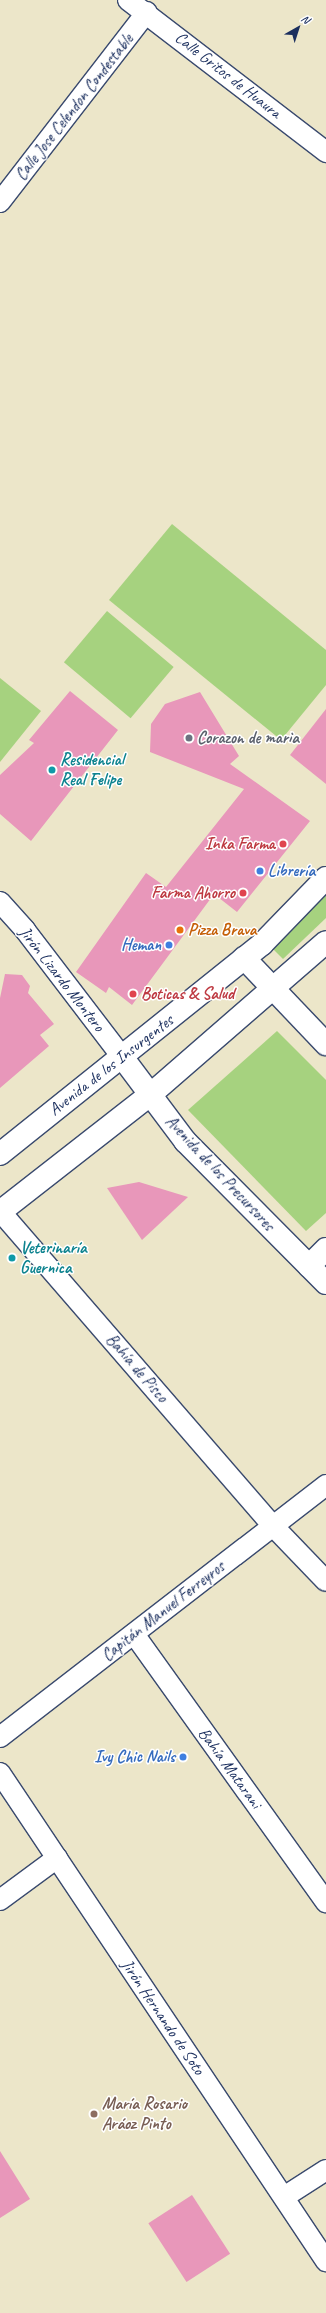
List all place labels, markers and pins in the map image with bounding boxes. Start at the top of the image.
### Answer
place label: Corazon de maria [197,728,298,748]
marker: Corazon de maria [184,733,194,743]
place label: Residencial Real Felipe [60,750,124,790]
marker: Residencial Real Felipe [47,765,57,775]
place label: Inka Farma [204,834,275,854]
marker: Inka Farma [278,839,288,849]
place label: Librería [268,861,315,881]
marker: Librería [255,866,265,876]
place label: Farma Ahorro [151,883,235,903]
marker: Farma Ahorro [238,888,248,898]
place label: Pizza Brava [188,920,256,940]
marker: Pizza Brava [175,925,185,935]
place label: Heman [121,935,161,955]
marker: Heman [164,940,174,950]
place label: Boticas & Salud [141,984,234,1004]
marker: Boticas & Salud [128,989,138,999]
place label: Veterinaría Guernica [20,1238,87,1278]
marker: Veterinaría Guernica [7,1253,17,1263]
place label: Ivy Chic Nails [93,1747,175,1767]
marker: Ivy Chic Nails [178,1752,188,1762]
place label: María Rosario Aráoz Pinto [102,2094,187,2134]
marker: María Rosario Aráoz Pinto [89,2109,99,2119]

